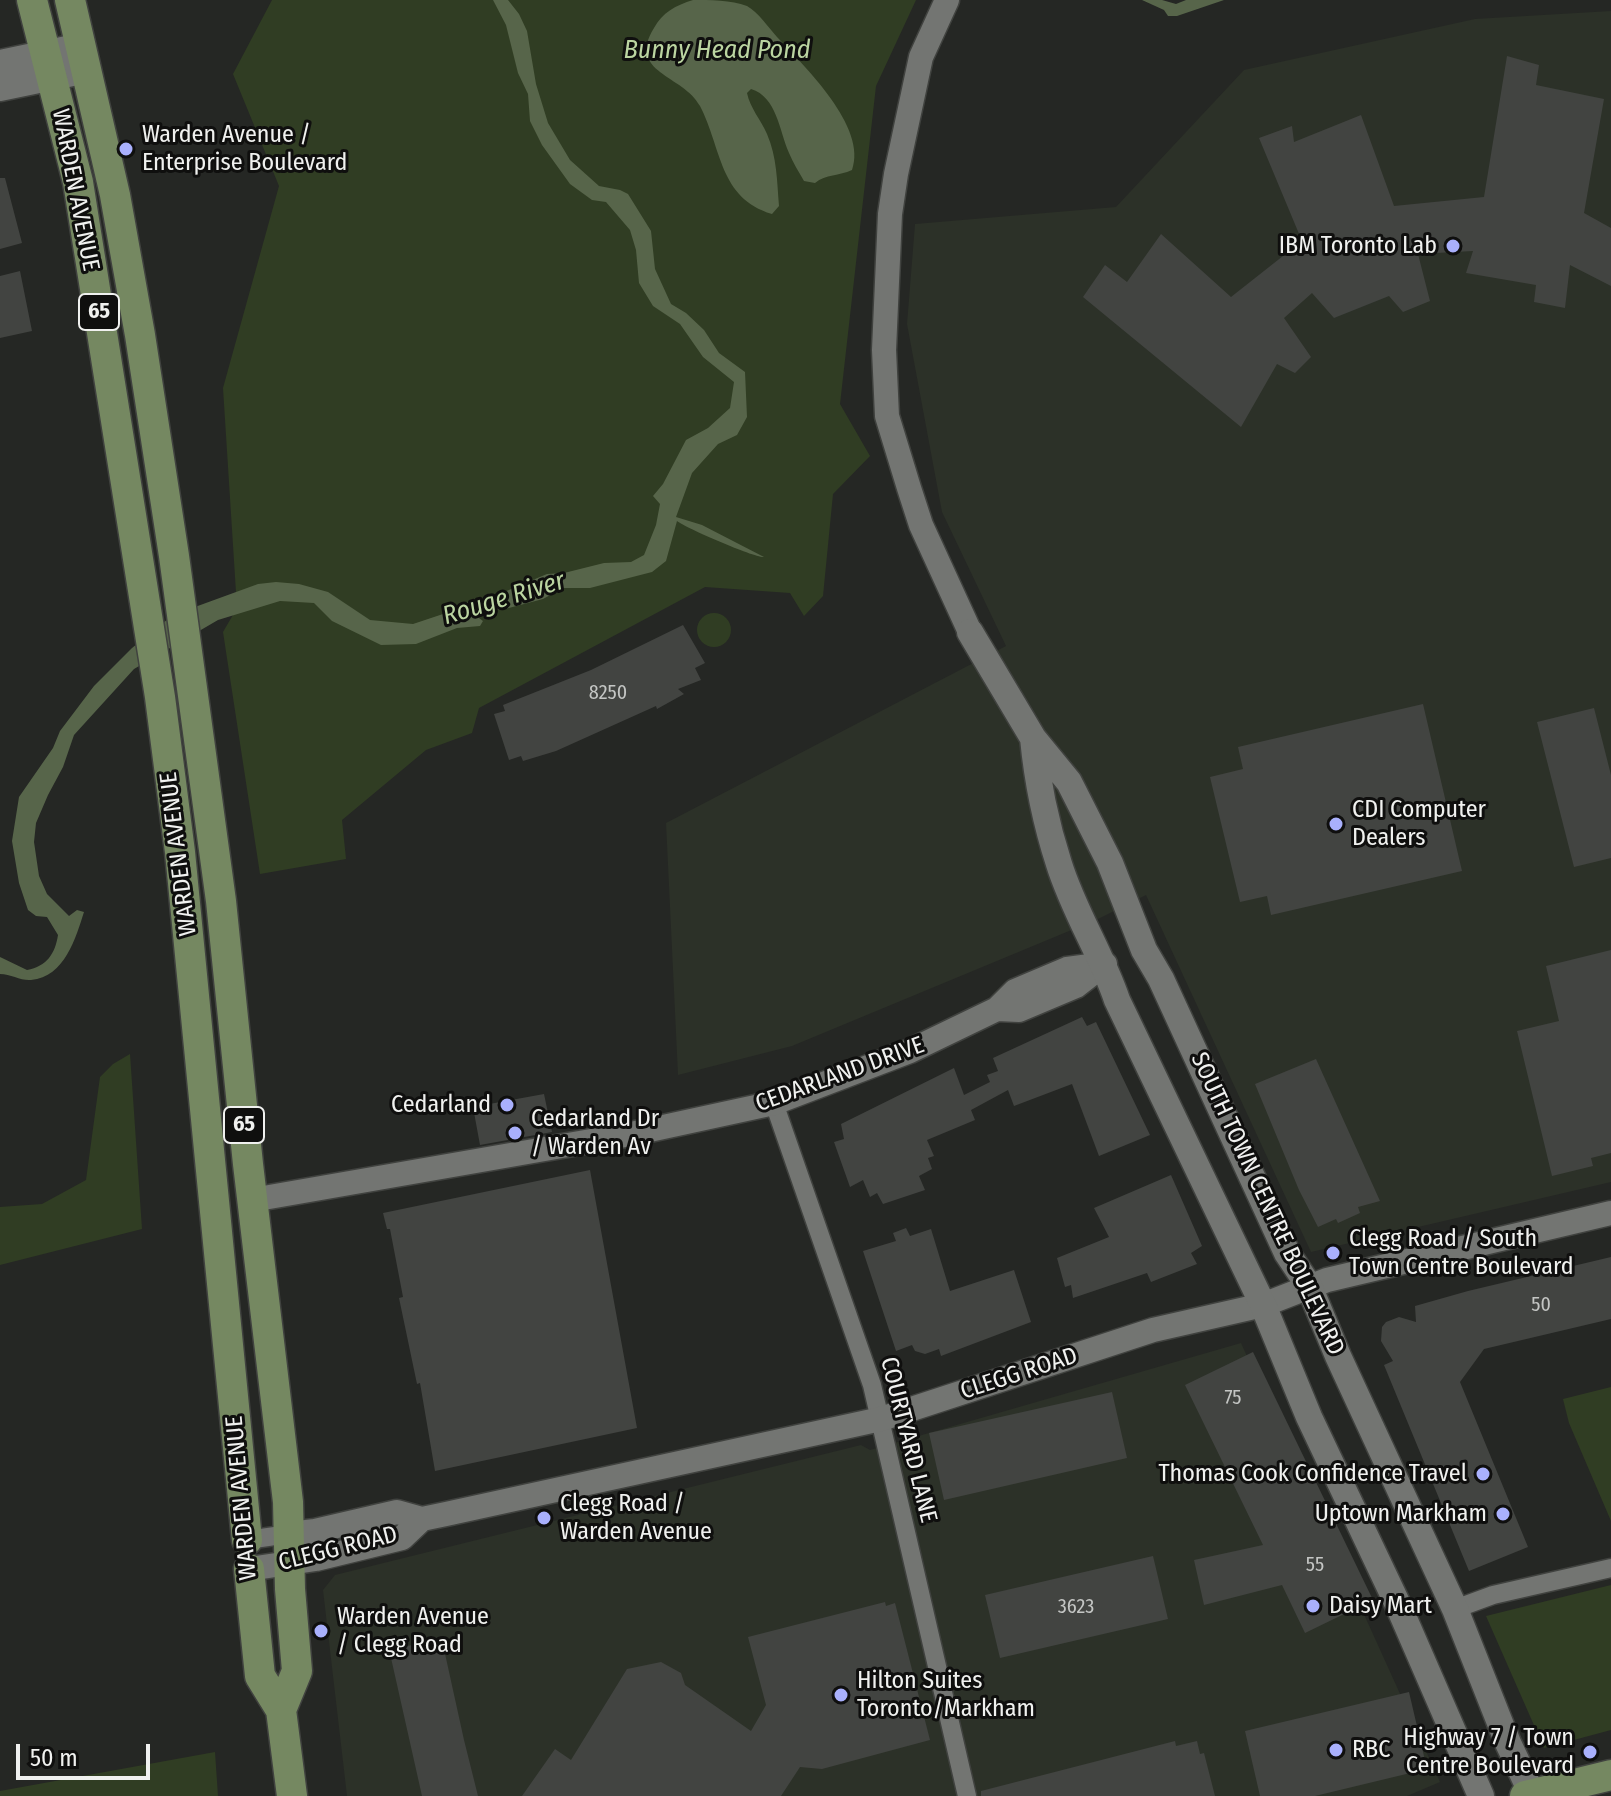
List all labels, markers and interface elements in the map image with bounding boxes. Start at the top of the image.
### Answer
water label: Bunny Head Pond [623,35,811,67]
street label: WARDEN AVENUE [45,106,105,274]
place label: Warden Avenue / Enterprise Boulevard [142,121,347,177]
marker: Warden Avenue / Enterprise Boulevard [117,140,135,158]
place label: IBM Toronto Lab [1279,232,1437,260]
marker: IBM Toronto Lab [1444,237,1462,255]
road number: 65 [79,294,119,330]
water label: Rouge River [439,566,569,632]
house number: 8250 [589,681,627,705]
street label: WARDEN AVENUE [155,770,203,938]
place label: CDI Computer Dealers [1352,796,1486,852]
marker: CDI Computer Dealers [1327,815,1345,833]
street label: CEDARLAND DRIVE [752,1031,928,1119]
street label: SOUTH TOWN CENTRE BOULEVARD [1184,1048,1350,1360]
place label: Cedarland [391,1091,491,1119]
marker: Cedarland [498,1096,516,1114]
place label: Cedarland Dr / Warden Av [531,1105,659,1161]
road number: 65 [224,1107,264,1143]
marker: Cedarland Dr / Warden Av [506,1124,524,1142]
place label: Clegg Road / South Town Centre Boulevard [1349,1225,1574,1281]
marker: Clegg Road / South Town Centre Boulevard [1324,1244,1342,1262]
house number: 50 [1531,1293,1551,1317]
street label: CLEGG ROAD [957,1342,1081,1406]
street label: COURTYARD LANE [873,1354,943,1526]
house number: 75 [1225,1386,1241,1410]
street label: WARDEN AVENUE [220,1415,264,1581]
place label: Thomas Cook Confidence Travel [1158,1460,1467,1488]
marker: Thomas Cook Confidence Travel [1474,1465,1492,1483]
place label: Clegg Road / Warden Avenue [560,1490,712,1546]
place label: Uptown Markham [1315,1500,1487,1528]
marker: Uptown Markham [1494,1505,1512,1523]
marker: Clegg Road / Warden Avenue [535,1509,553,1527]
street label: CLEGG ROAD [276,1520,400,1578]
house number: 55 [1306,1553,1324,1577]
place label: Daisy Mart [1329,1592,1432,1620]
house number: 3623 [1058,1595,1094,1619]
marker: Daisy Mart [1304,1597,1322,1615]
place label: Warden Avenue / Clegg Road [337,1603,489,1659]
marker: Warden Avenue / Clegg Road [312,1622,330,1640]
place label: Hilton Suites Toronto/Markham [857,1667,1035,1723]
marker: Hilton Suites Toronto/Markham [832,1686,850,1704]
place label: Highway 7 / Town Centre Boulevard [1403,1724,1574,1780]
scale bar [20,1728,154,1778]
place label: RBC [1352,1736,1390,1764]
marker: RBC [1327,1741,1345,1759]
marker: Highway 7 / Town Centre Boulevard [1581,1743,1599,1761]
text: 50 m [30,1744,78,1772]

